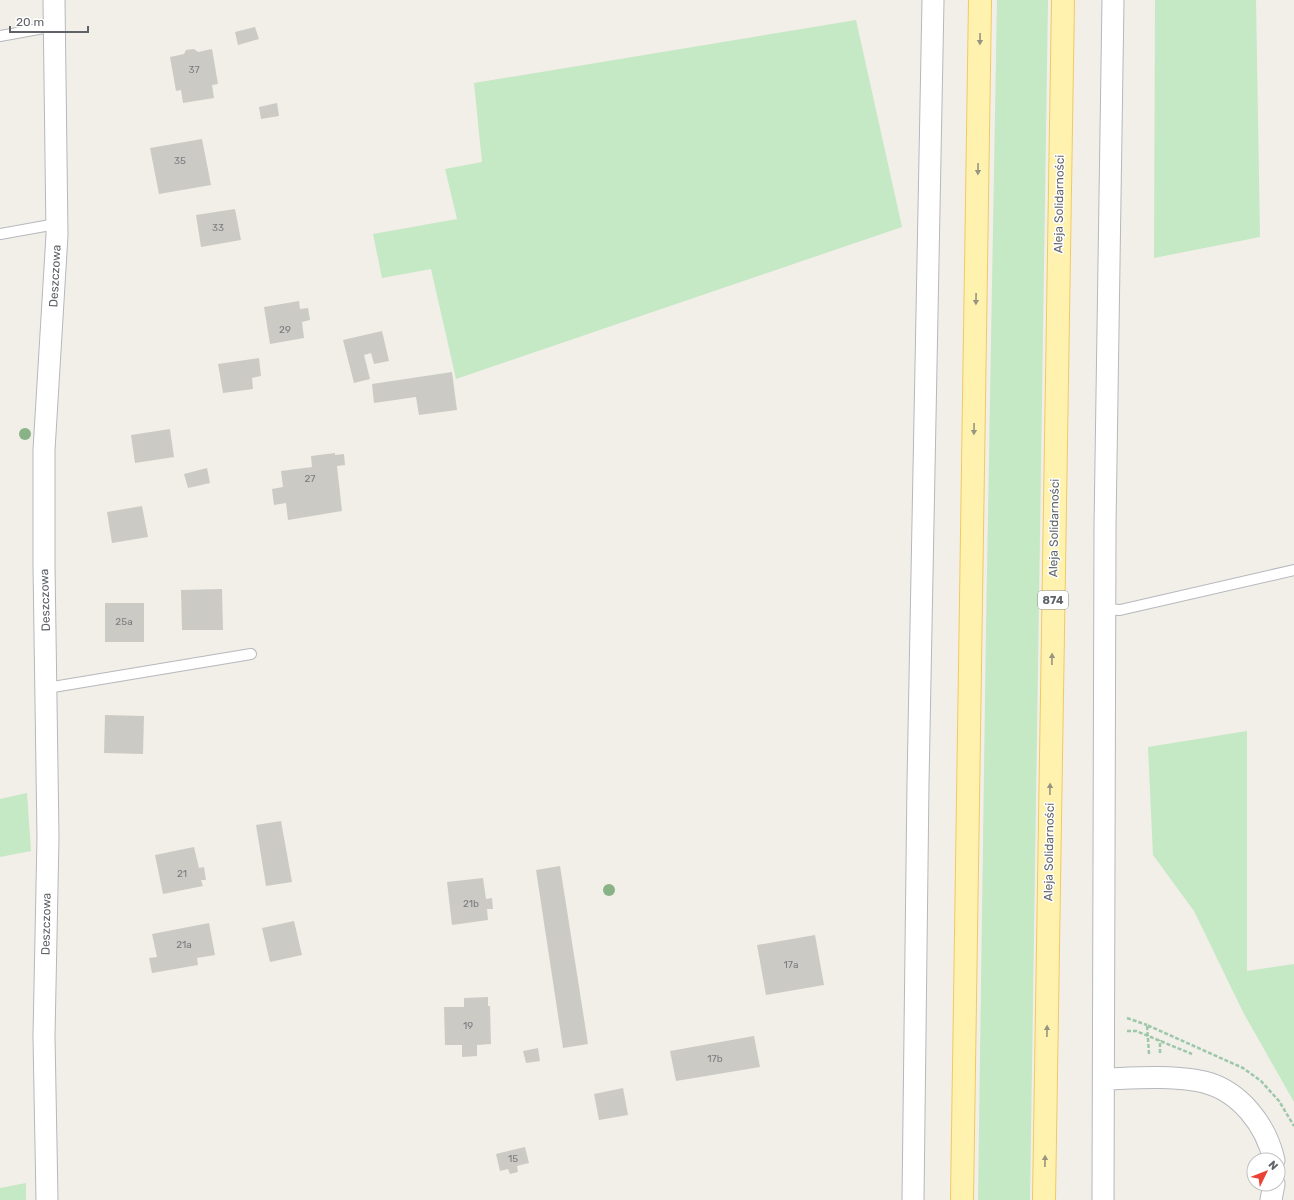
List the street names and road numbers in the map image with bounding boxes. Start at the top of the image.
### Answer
street label: Aleja Solidarności [1051,154,1067,253]
street label: Deszczowa [46,244,64,308]
street label: Aleja Solidarności [1046,478,1062,577]
street label: Deszczowa [37,568,53,632]
road number: 874 [1038,591,1068,609]
street label: Aleja Solidarności [1041,802,1057,901]
street label: Deszczowa [38,893,54,955]

